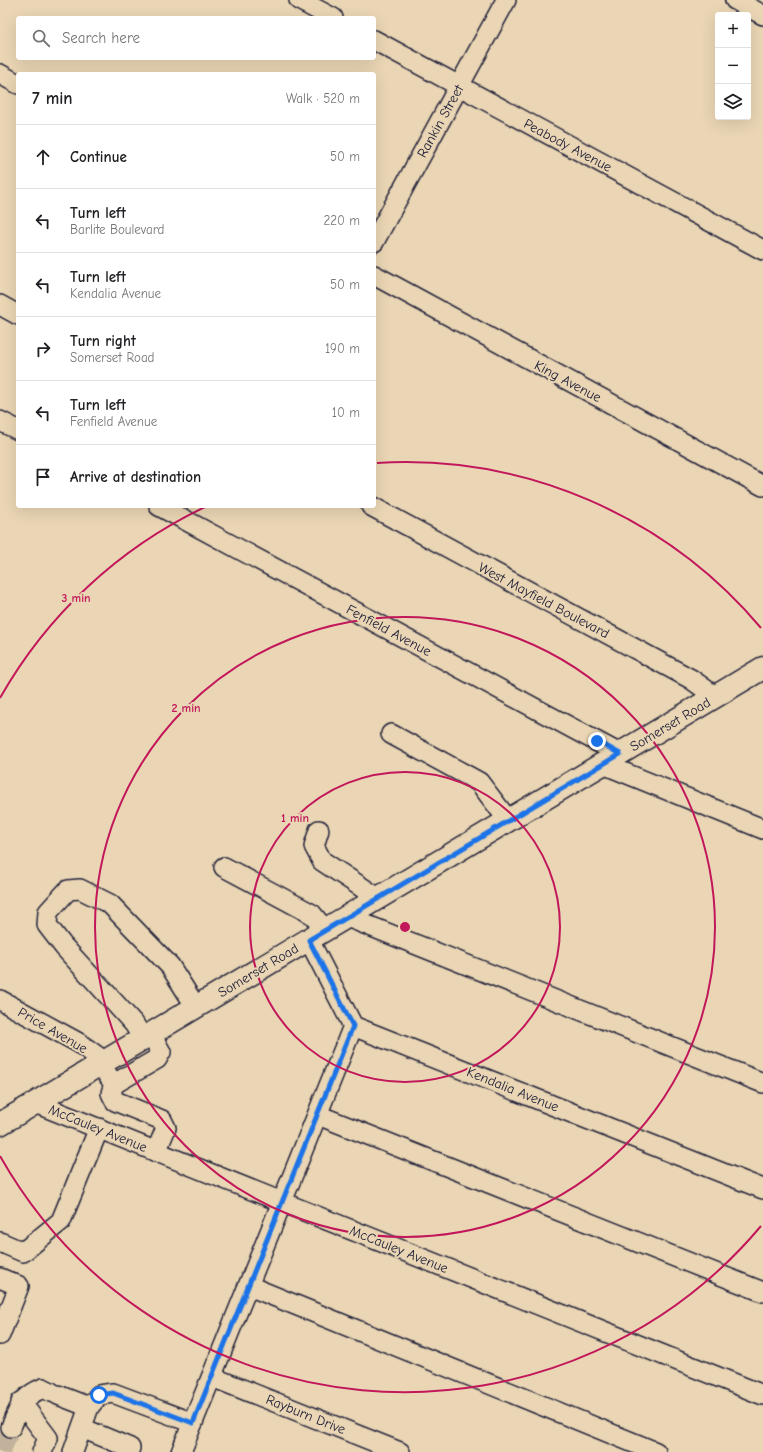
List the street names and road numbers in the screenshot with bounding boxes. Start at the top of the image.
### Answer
street label: Rankin Street [413,81,468,161]
street label: Peabody Avenue [521,115,615,176]
street label: King Avenue [531,357,604,406]
street label: West Mayfield Boulevard [475,559,612,642]
street label: Fenfield Avenue [343,601,434,660]
street label: Somerset Road [627,694,714,755]
street label: Somerset Road [215,940,302,1001]
street label: Price Avenue [15,1004,91,1057]
street label: Kendalia Avenue [464,1063,561,1116]
street label: McCauley Avenue [46,1101,150,1156]
street label: McCauley Avenue [347,1222,451,1277]
street label: Rayburn Drive [263,1391,348,1438]

